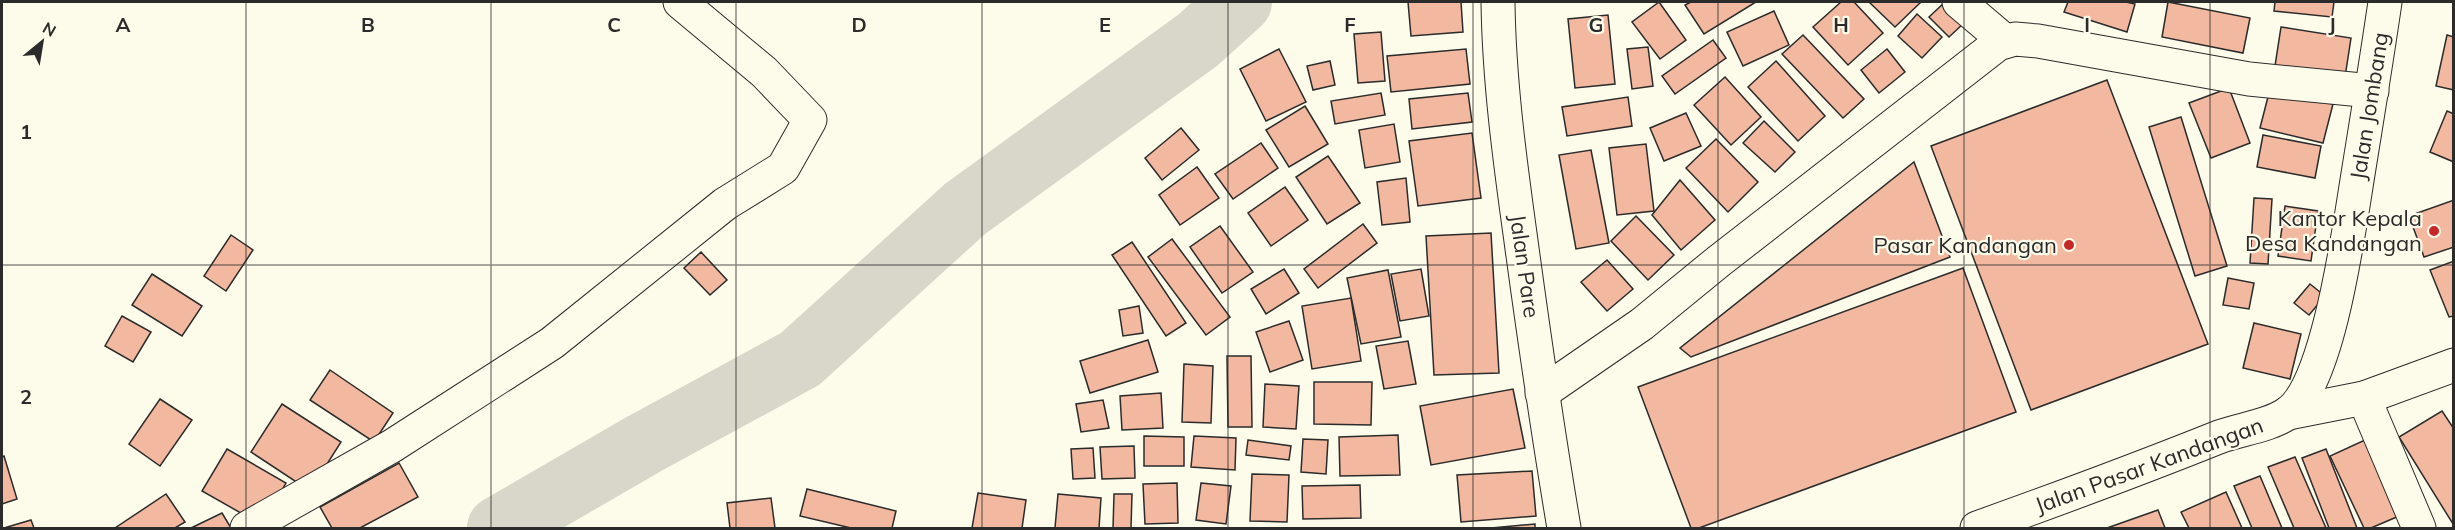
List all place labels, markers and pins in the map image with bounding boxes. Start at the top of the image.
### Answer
place label: Kantor Kepala Desa Kandangan [2245,204,2422,257]
marker: Kantor Kepala Desa Kandangan [2427,224,2441,238]
place label: Pasar Kandangan [1873,231,2057,259]
marker: Pasar Kandangan [2062,238,2076,252]

